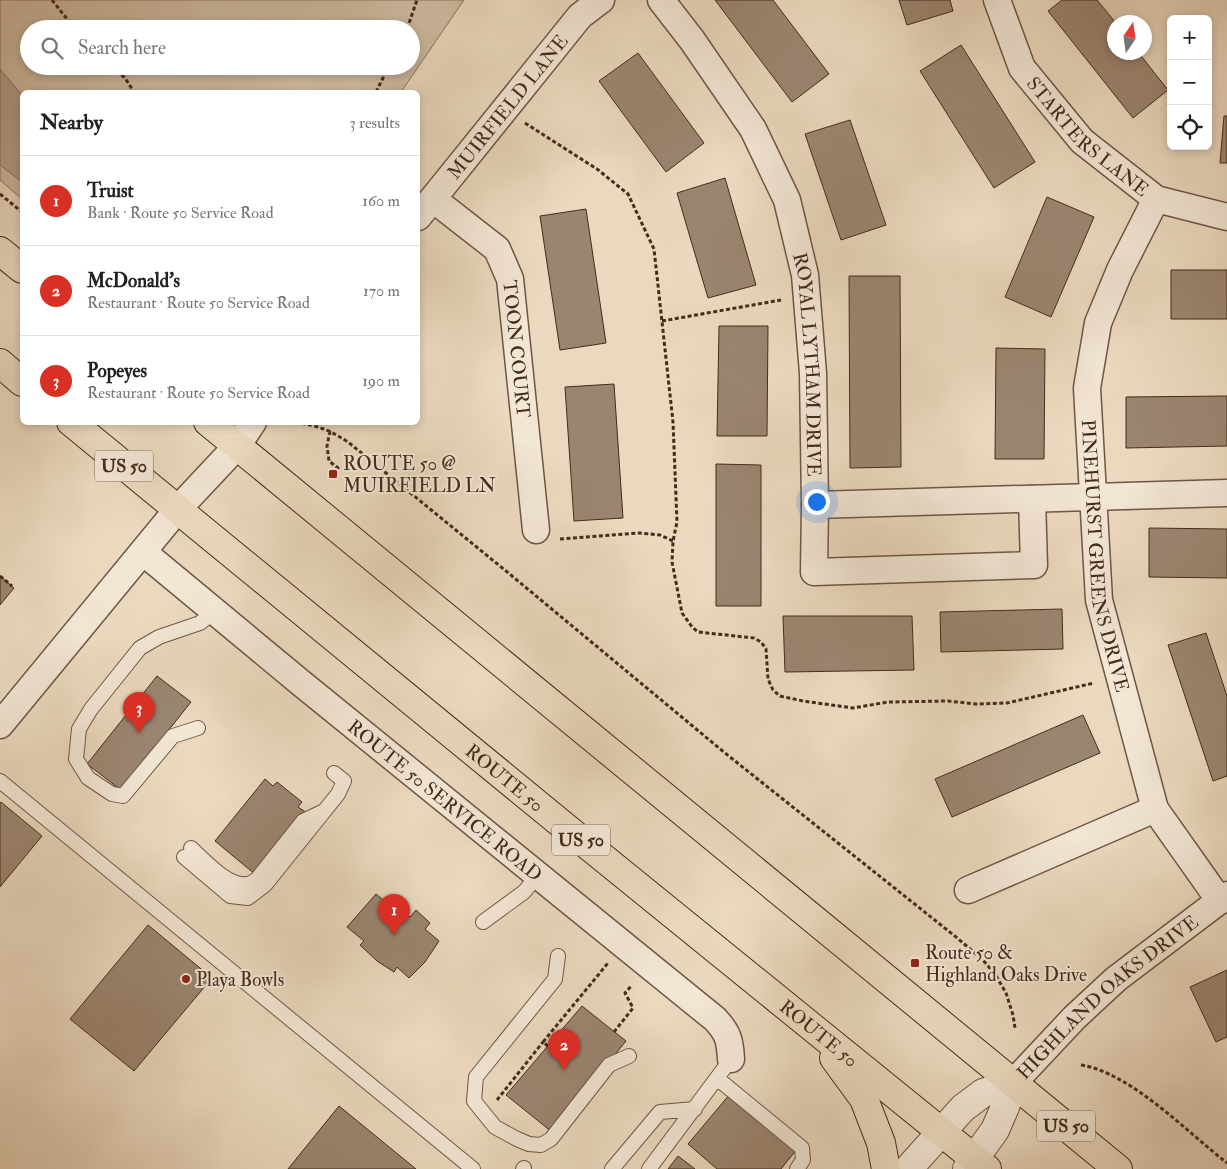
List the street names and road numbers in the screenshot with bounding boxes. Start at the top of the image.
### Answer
street label: MUIRFIELD LANE [442,30,574,184]
street label: STARTERS LANE [1021,72,1154,202]
street label: ROYAL LYTHAM DRIVE [787,250,826,477]
street label: TOON COURT [497,279,535,419]
street label: PINEHURST GREENS DRIVE [1076,419,1134,695]
road number: US 50 [95,451,153,482]
street label: ROUTE 50 SERVICE ROAD [342,715,547,887]
street label: ROUTE 50 [460,739,548,818]
road number: US 50 [552,824,610,856]
street label: HIGHLAND OAKS DRIVE [1012,910,1204,1085]
street label: ROUTE 50 [774,995,863,1073]
road number: US 50 [1037,1110,1095,1142]

